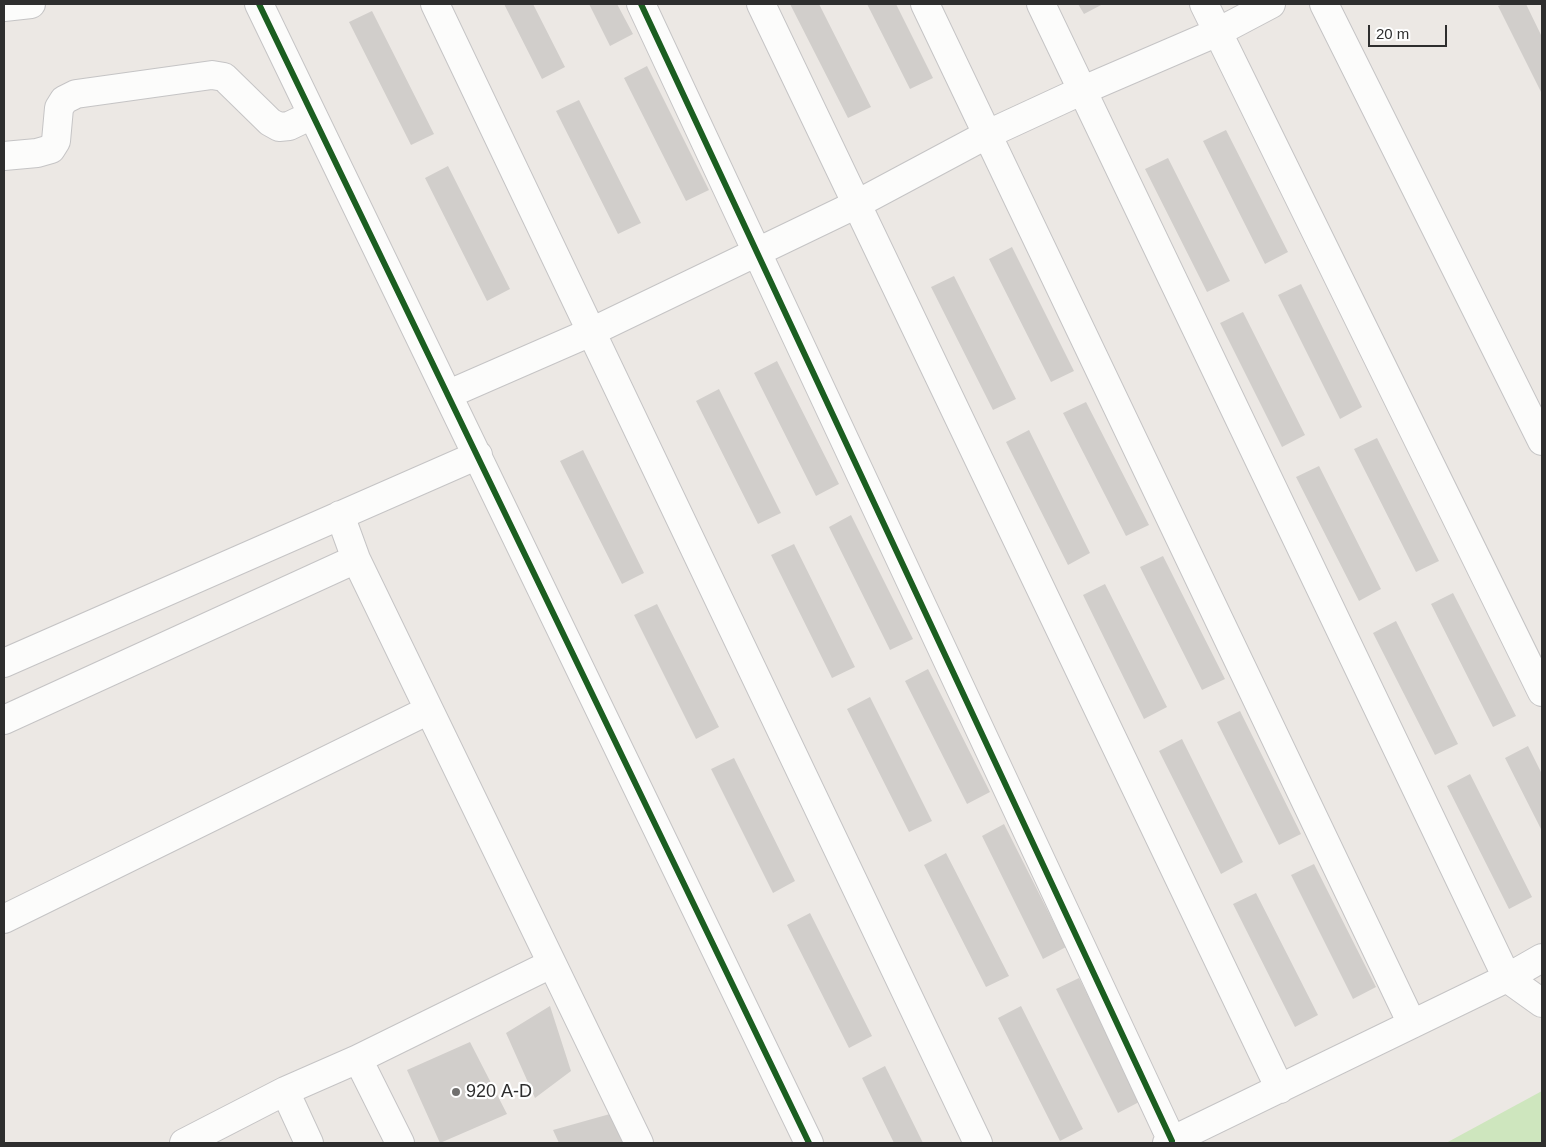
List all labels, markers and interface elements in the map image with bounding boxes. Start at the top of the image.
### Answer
scale bar [1371,15,1450,47]
text: 20 m [1376,25,1409,42]
place label: 920 A-D [466,1081,532,1103]
marker: 920 A-D [450,1086,462,1098]

